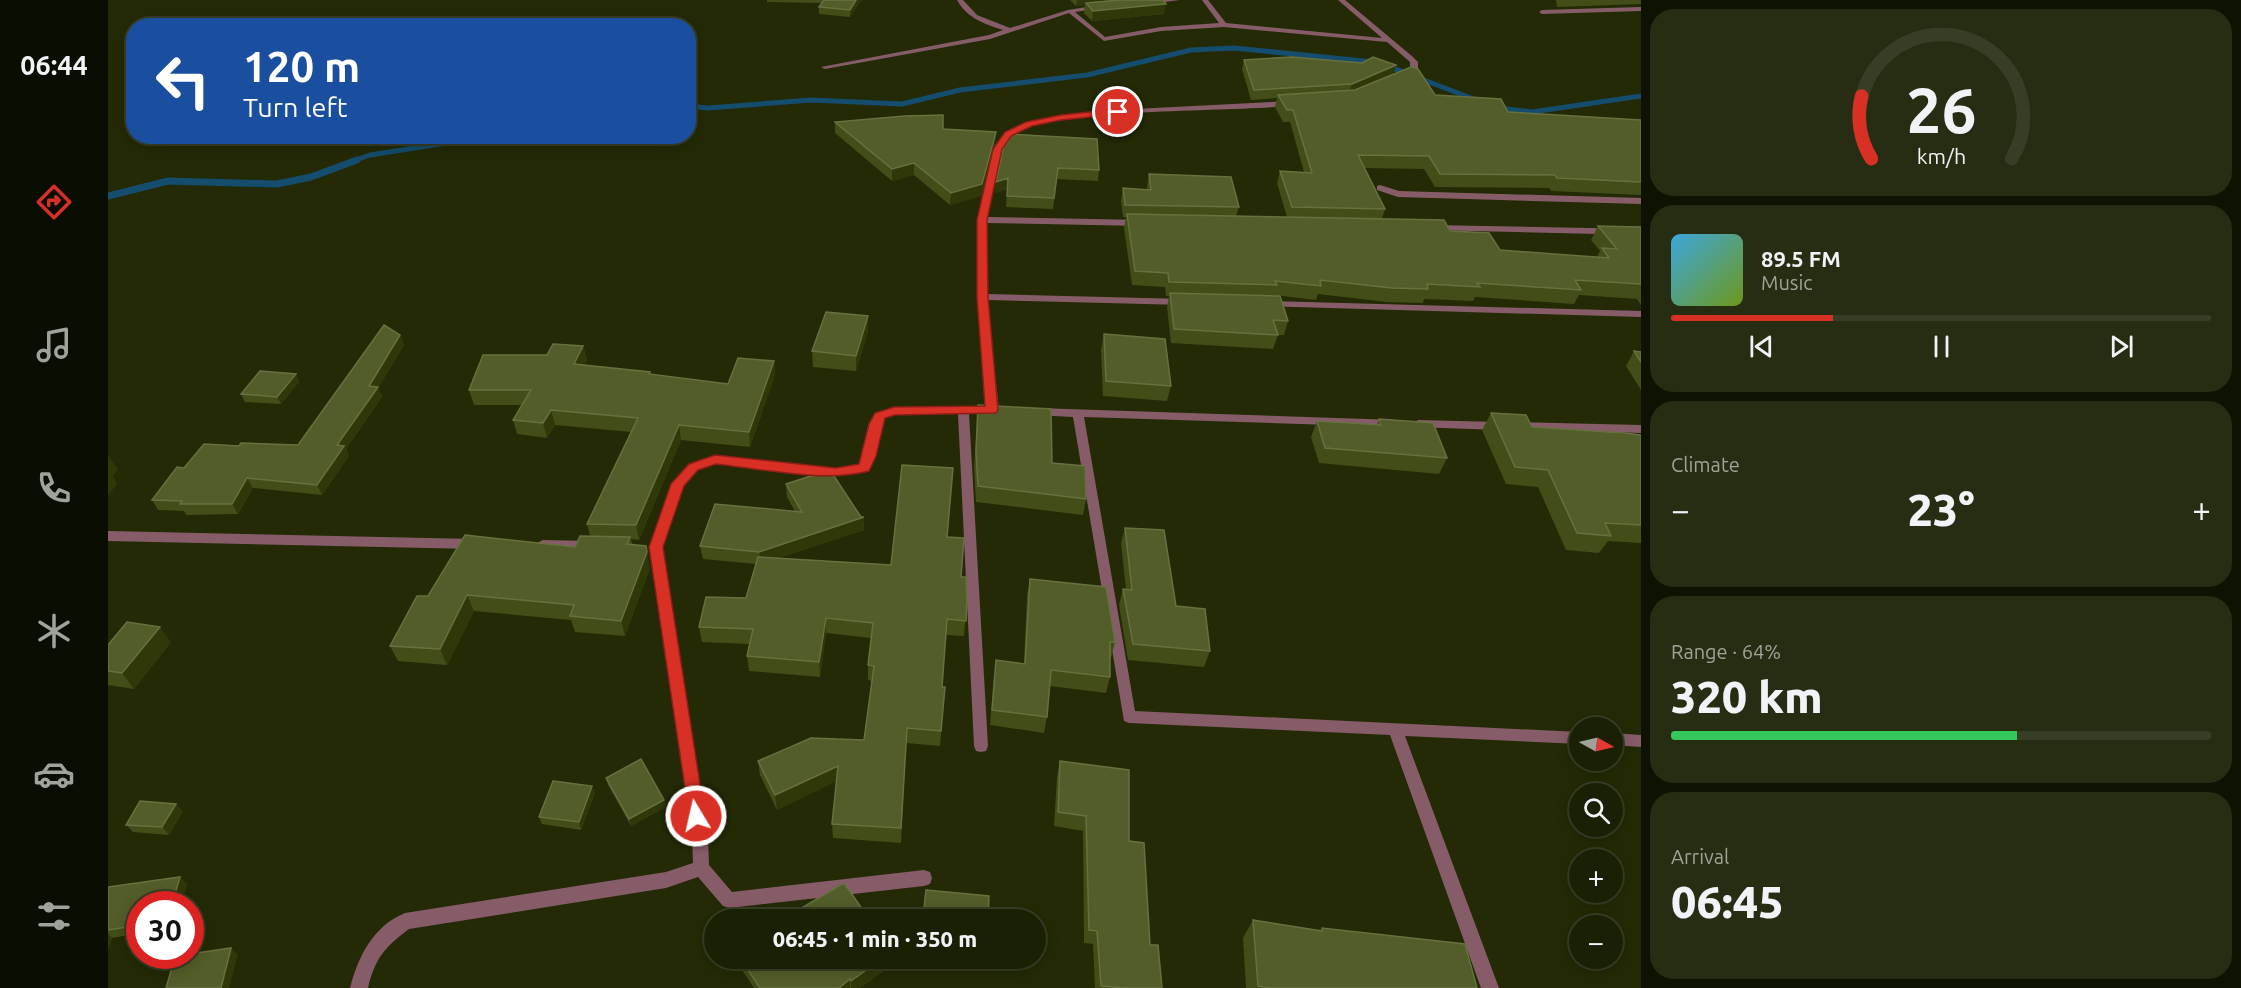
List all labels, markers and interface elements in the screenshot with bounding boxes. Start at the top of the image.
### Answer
icon: left [144,42,222,120]
text: 120 m [243,43,360,90]
text: 06:44 [20,50,88,80]
text: 26 [1906,76,1976,146]
pin [1092,86,1143,137]
text: Turn left [243,92,347,122]
icon: arrive [1101,95,1134,128]
text: km/h [1916,145,1966,169]
icon: directions [33,181,75,223]
text: 89.5 FM [1761,246,1841,271]
text: Music [1761,271,1813,294]
icon: music [33,324,75,366]
icon: previous [1745,330,1778,363]
icon: pause [1925,330,1958,363]
icon: next [2105,330,2138,363]
text: Climate [1671,453,1740,476]
icon: phone [33,467,75,509]
text: 23° [1907,484,1975,535]
text: − [1671,491,1690,528]
text: + [2192,491,2211,528]
icon: climate [33,610,75,652]
text: Range · 64% [1671,640,1781,663]
text: 320 km [1671,671,1823,722]
north arrow [1569,717,1623,771]
map controls [1569,717,1623,969]
icon: car [33,753,75,795]
button: search [1569,783,1623,837]
position arrow [664,784,728,848]
text: Arrival [1671,845,1729,868]
button: + [1569,849,1623,903]
text: 06:45 [1671,876,1784,927]
speed limit sign: 30 [126,891,204,969]
icon: filters [33,895,75,937]
button: − [1569,915,1623,969]
text: 06:45 · 1 min · 350 m [773,926,977,951]

